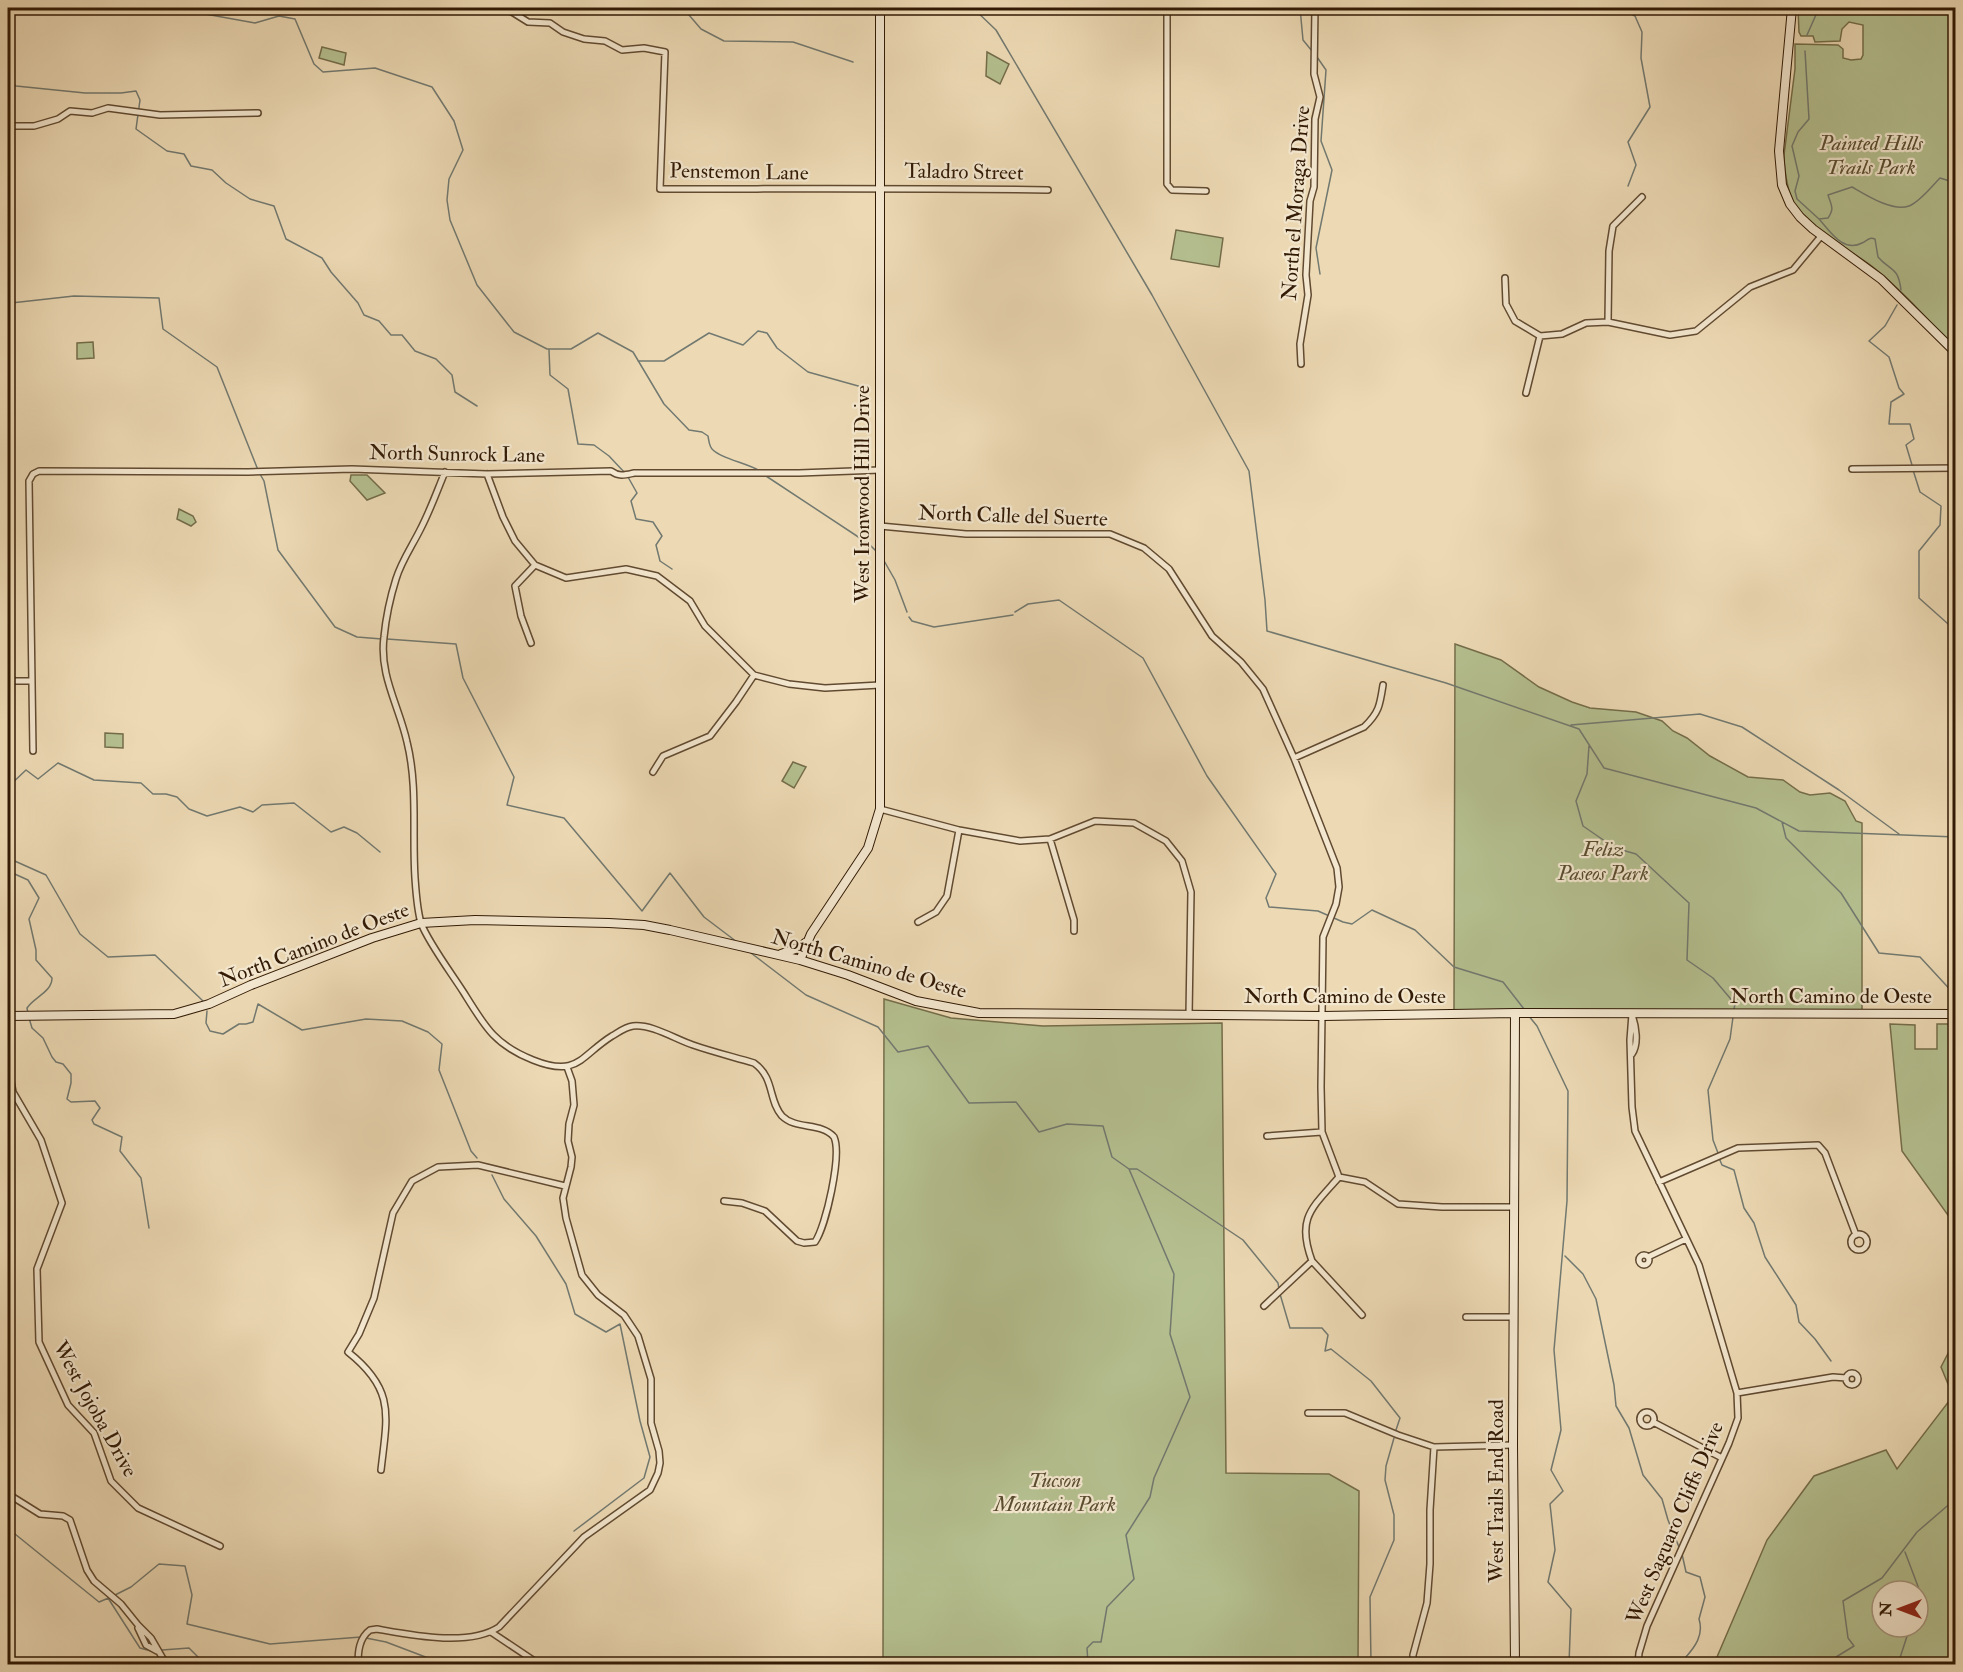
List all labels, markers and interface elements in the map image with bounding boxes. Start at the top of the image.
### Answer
street label: North el Moraga Drive [1276,105,1316,301]
park label: Painted Hills Trails Park [1818,130,1924,181]
street label: Penstemon Lane [669,157,809,187]
street label: Taladro Street [904,157,1024,187]
street label: West Ironwood Hill Drive [849,385,876,604]
street label: North Sunrock Lane [369,439,545,469]
street label: North Calle del Suerte [918,499,1109,533]
park label: Feliz Paseos Park [1556,836,1649,887]
street label: North Camino de Oeste [215,896,413,994]
street label: North Camino de Oeste [768,923,970,1005]
street label: North Camino de Oeste [1244,983,1446,1010]
street label: North Camino de Oeste [1730,983,1932,1010]
street label: West Jojoba Drive [46,1335,144,1482]
street label: West Trails End Road [1483,1399,1510,1584]
street label: West Saguaro Cliffs Drive [1620,1417,1730,1629]
park label: Tucson Mountain Park [992,1467,1116,1518]
north arrow [1870,1579,1930,1639]
text: N [1876,1601,1896,1617]

